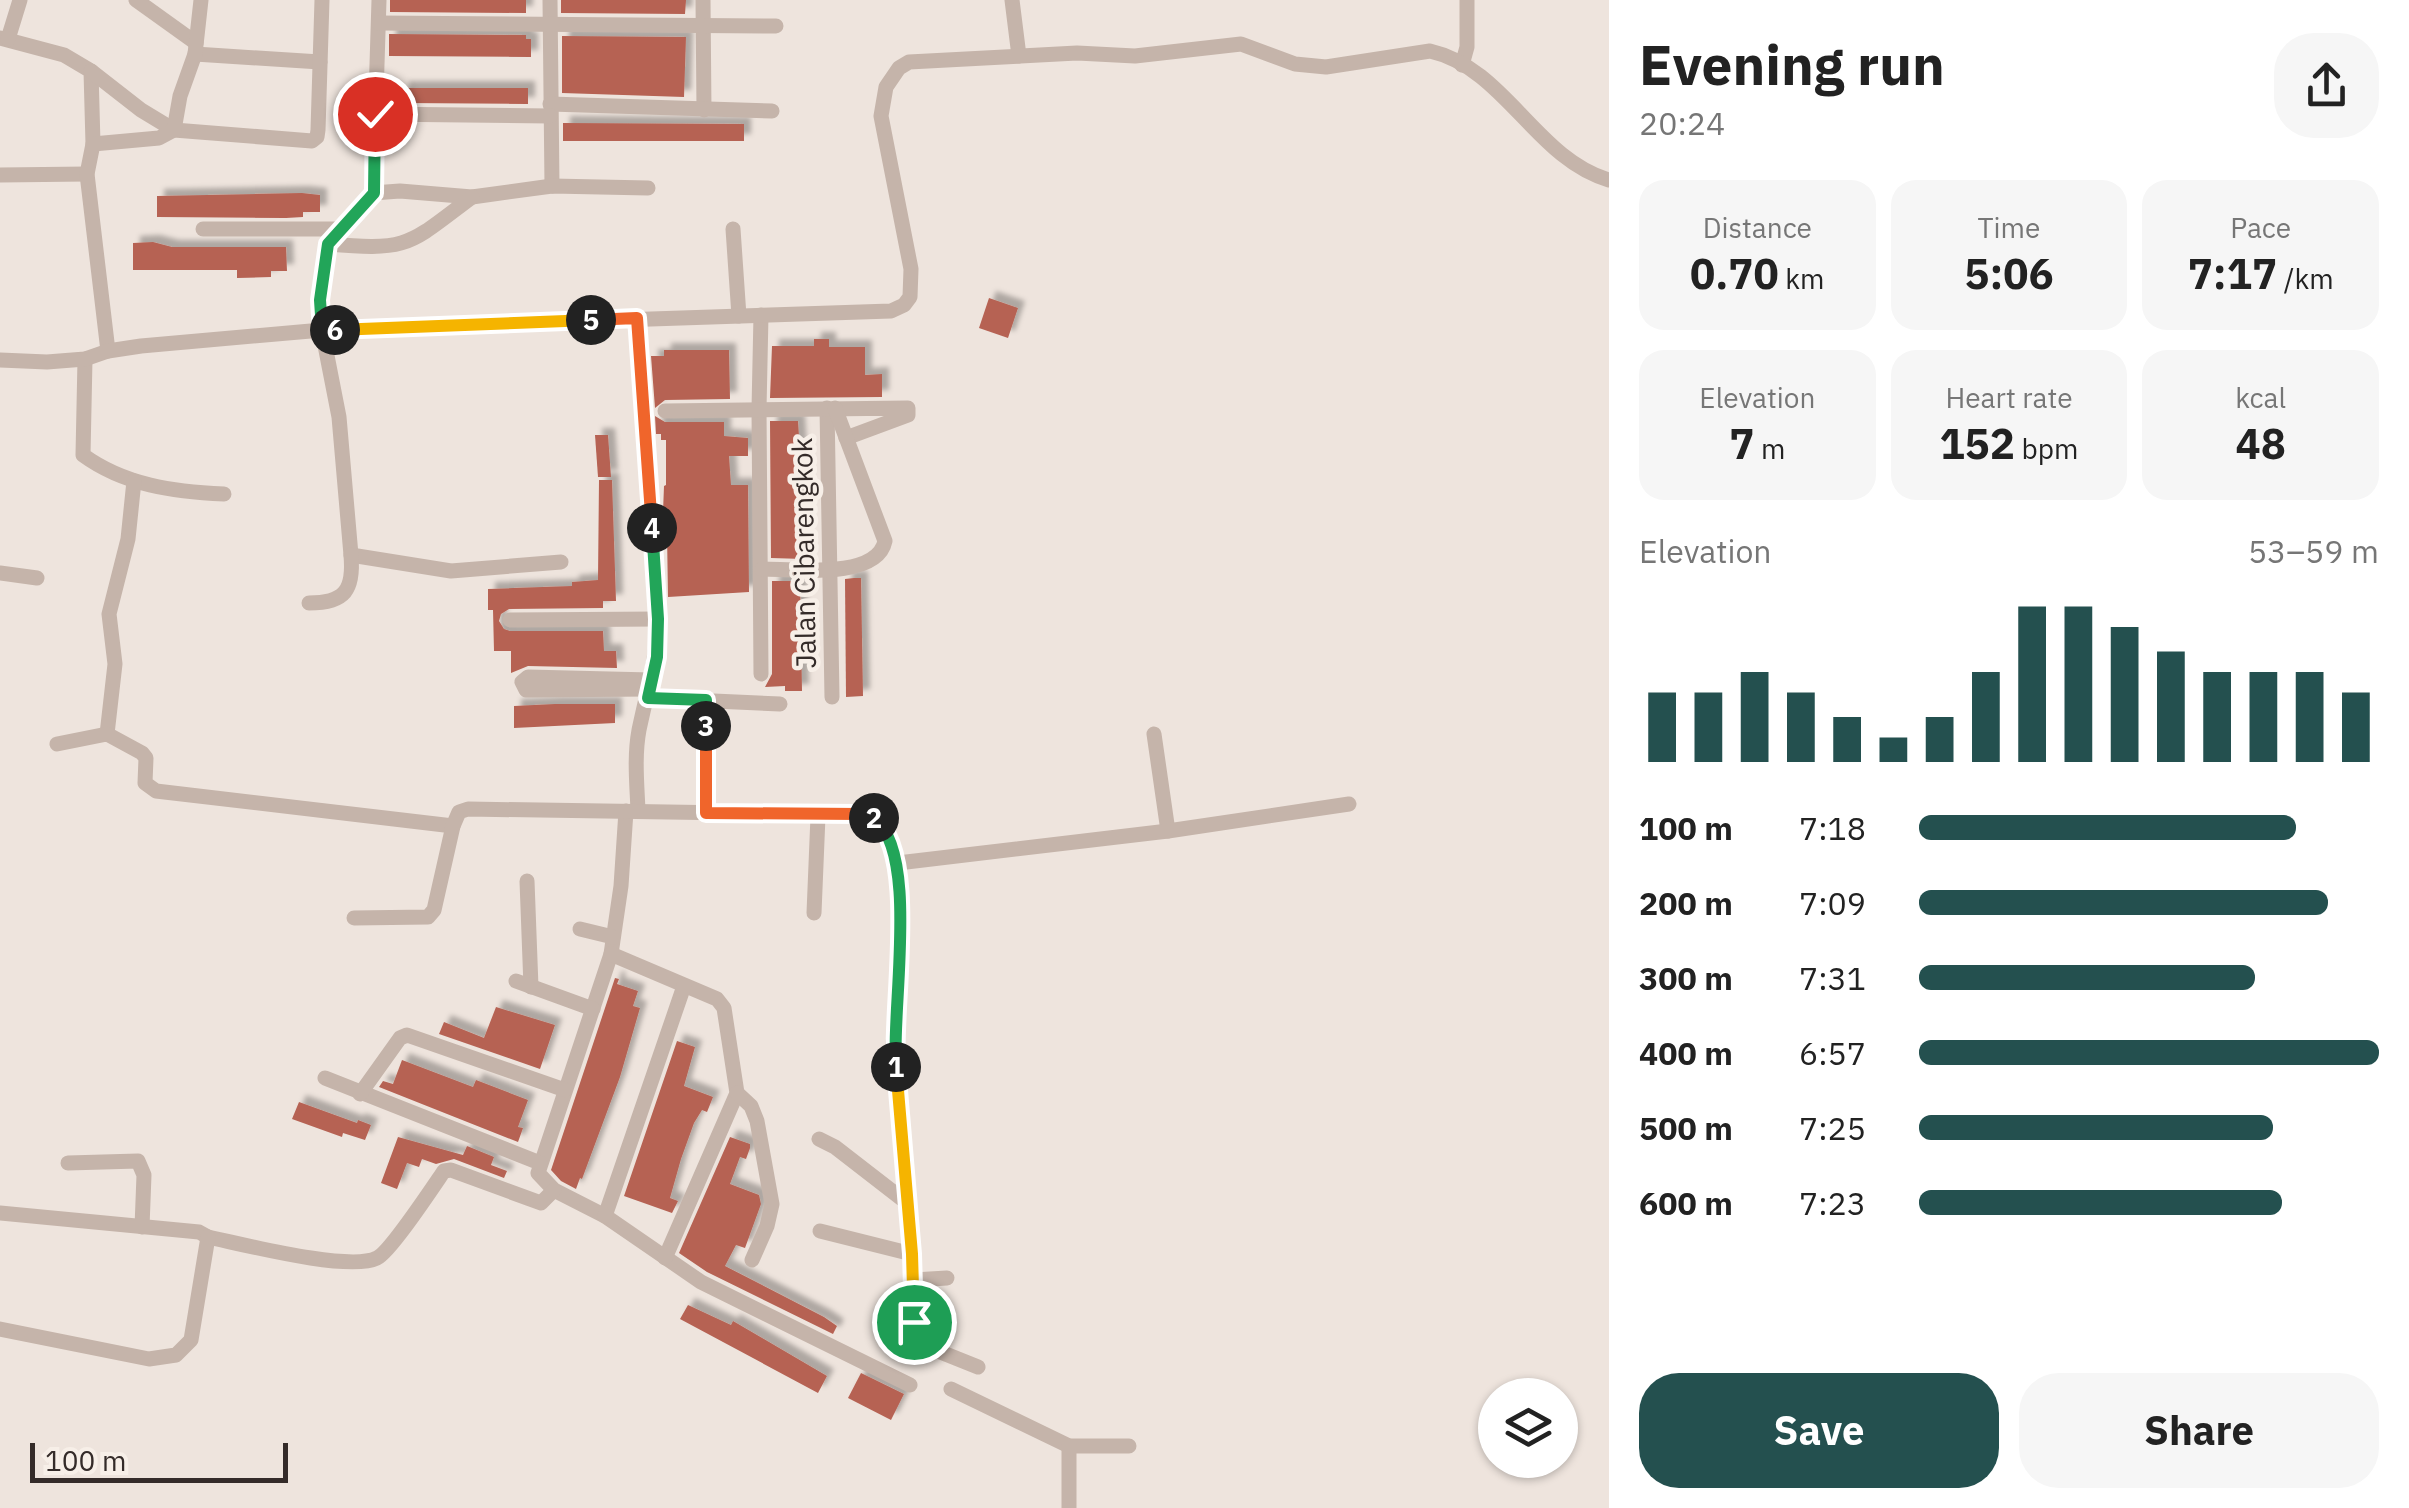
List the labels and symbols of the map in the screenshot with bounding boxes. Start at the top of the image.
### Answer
pin [333,72,418,157]
pin: 5 [566,295,616,345]
pin: 6 [310,305,360,355]
street label: Jalan Cibarengkok [783,437,824,669]
pin: 4 [627,503,677,553]
pin: 3 [681,701,731,751]
pin: 2 [849,793,899,843]
pin: 1 [871,1042,921,1092]
pin [872,1280,957,1365]
scale bar [30,1438,288,1482]

